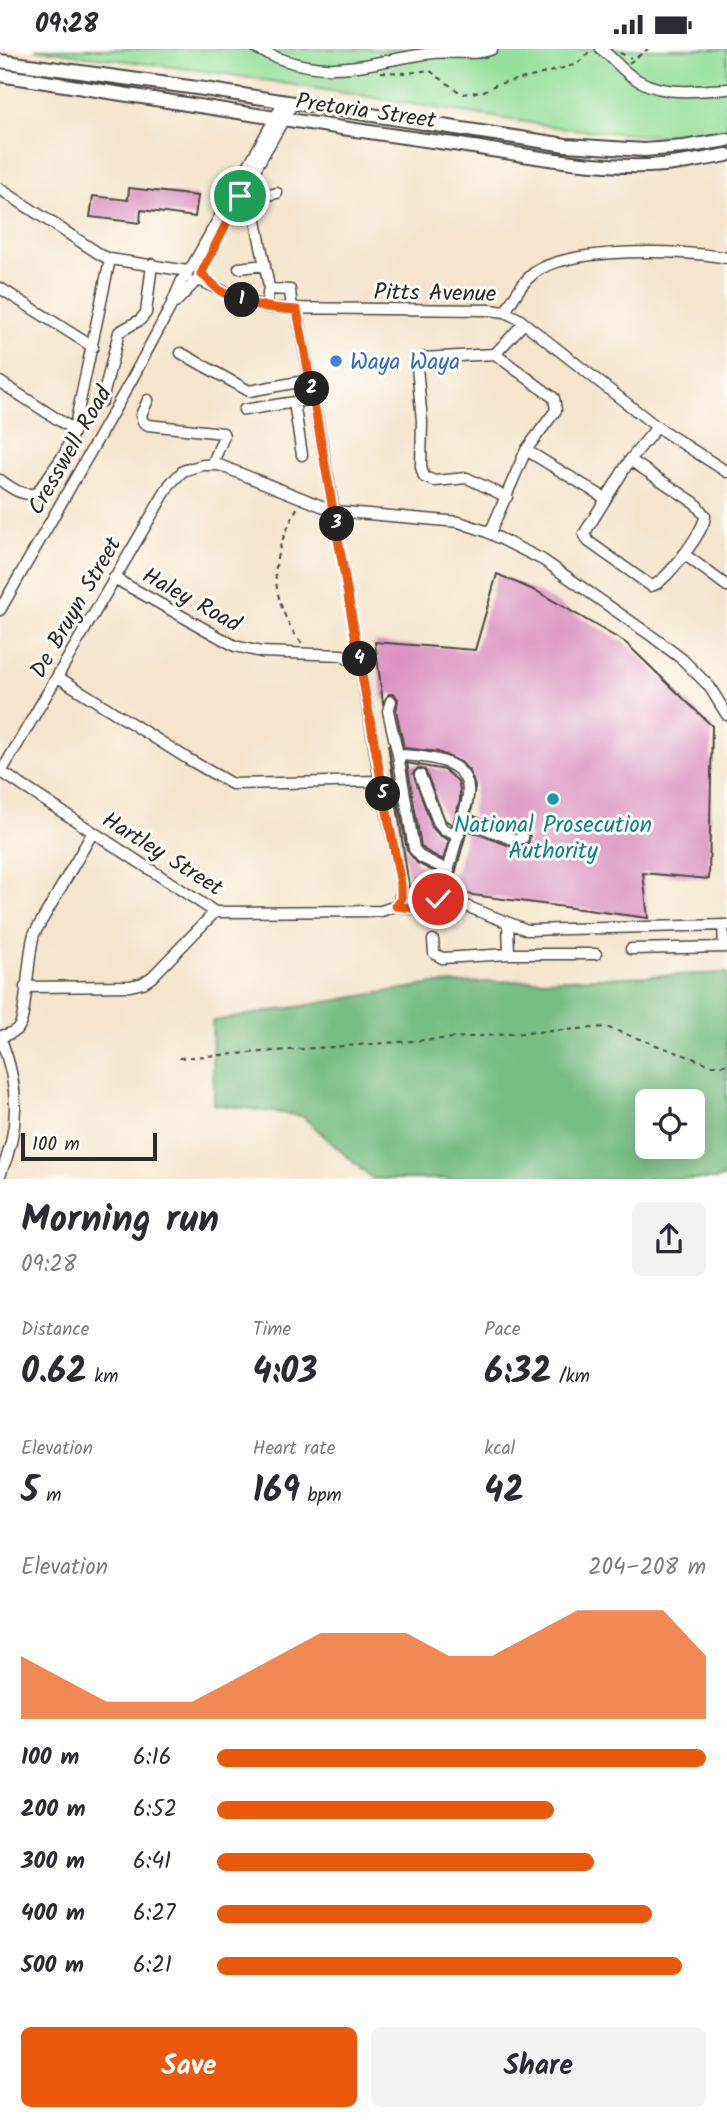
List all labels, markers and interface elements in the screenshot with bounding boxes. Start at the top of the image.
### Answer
text: 09:28 [35,4,98,46]
street label: Pretoria Street [293,84,439,140]
pin [210,166,270,226]
icon: arrive [221,177,259,215]
street label: Pitts Avenue [373,275,497,313]
pin: 1 [224,282,260,317]
text: 1 [239,284,244,314]
place label: Waya Waya [350,345,460,381]
marker: Waya Waya [328,353,344,369]
pin: 2 [294,371,330,407]
text: 2 [306,373,317,403]
street label: Cresswell Road [19,379,123,522]
pin: 3 [320,507,354,541]
text: 3 [331,508,342,538]
street label: De Bruyn Street [22,529,132,686]
street label: Haley Road [135,559,248,643]
pin: 4 [342,641,378,677]
text: 4 [354,643,365,673]
pin: 5 [366,777,400,811]
text: 5 [378,778,387,808]
marker: National Prosecution Authority [545,791,561,807]
street label: Hartley Street [94,803,231,907]
place label: National Prosecution Authority [454,808,652,870]
pin [408,869,468,929]
icon: check [419,880,457,918]
map controls [635,1089,705,1159]
button: locate [635,1089,705,1159]
text: 100 m [32,1130,80,1160]
scale bar [21,1131,158,1162]
text: Morning run [21,1191,219,1251]
button: share [632,1202,706,1276]
text: 09:28 [21,1247,77,1283]
text: Distance [21,1315,89,1345]
text: Time [253,1315,291,1345]
text: Pace [484,1315,521,1345]
text: 0.62 [21,1345,87,1401]
text: 4:03 [253,1345,317,1401]
text: 6:32 [484,1345,551,1401]
text: km [87,1362,118,1392]
text: /km [551,1362,590,1392]
text: Elevation [21,1434,93,1464]
text: Heart rate [253,1434,335,1464]
text: kcal [484,1434,515,1464]
text: 5 [21,1464,39,1520]
text: 169 [253,1464,300,1520]
text: 42 [484,1464,524,1520]
text: m [39,1481,61,1511]
text: bpm [300,1481,342,1511]
text: Elevation [21,1550,108,1586]
text: 204–208 m [588,1550,706,1586]
text: 100 m [21,1740,79,1776]
text: 6:16 [133,1740,171,1776]
text: 200 m [21,1792,86,1828]
text: 6:52 [133,1792,177,1828]
text: 300 m [21,1844,85,1880]
text: 6:41 [133,1844,171,1880]
text: 400 m [21,1896,85,1932]
text: 6:27 [133,1896,175,1932]
text: 500 m [21,1948,84,1984]
text: 6:21 [133,1948,172,1984]
button: Save [21,2027,357,2107]
button: Share [371,2027,706,2107]

